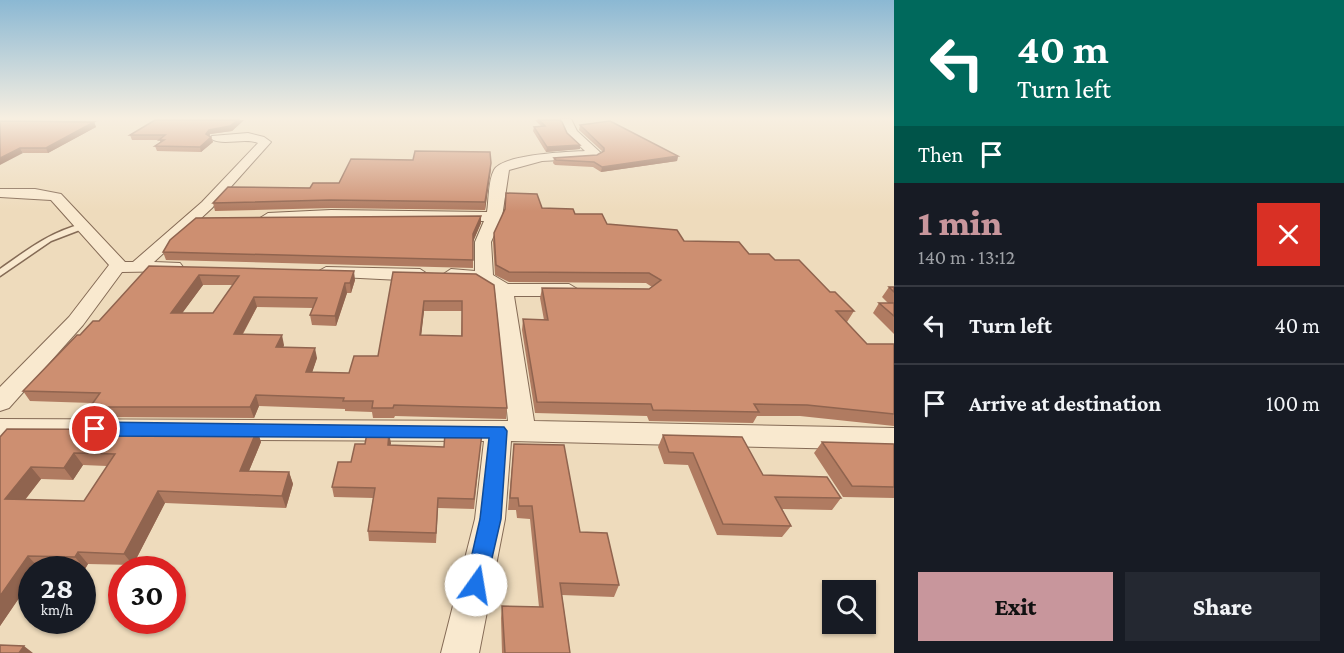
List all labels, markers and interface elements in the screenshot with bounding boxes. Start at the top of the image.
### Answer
icon: left [918,24,996,102]
text: 40 m [1017,25,1109,72]
text: Turn left [1017,74,1111,104]
icon: arrive [975,138,1008,171]
text: Then [918,142,963,167]
text: 1 min [918,203,1002,243]
button: close [1257,203,1320,266]
text: 140 m · 13:12 [918,246,1015,268]
icon: left [918,309,951,342]
text: Turn left [969,313,1052,338]
text: 40 m [1275,313,1320,338]
icon: arrive [918,387,951,420]
text: Arrive at destination [969,391,1161,416]
text: 100 m [1266,391,1320,416]
pin [69,403,120,454]
icon: arrive [78,412,111,445]
position arrow [444,553,508,617]
speed limit sign: 30 [108,556,186,634]
text: 28 [41,571,73,604]
button: Exit [918,572,1113,641]
button: Share [1125,572,1320,641]
map controls [822,580,876,634]
button: search [822,580,876,634]
text: km/h [41,602,73,618]

